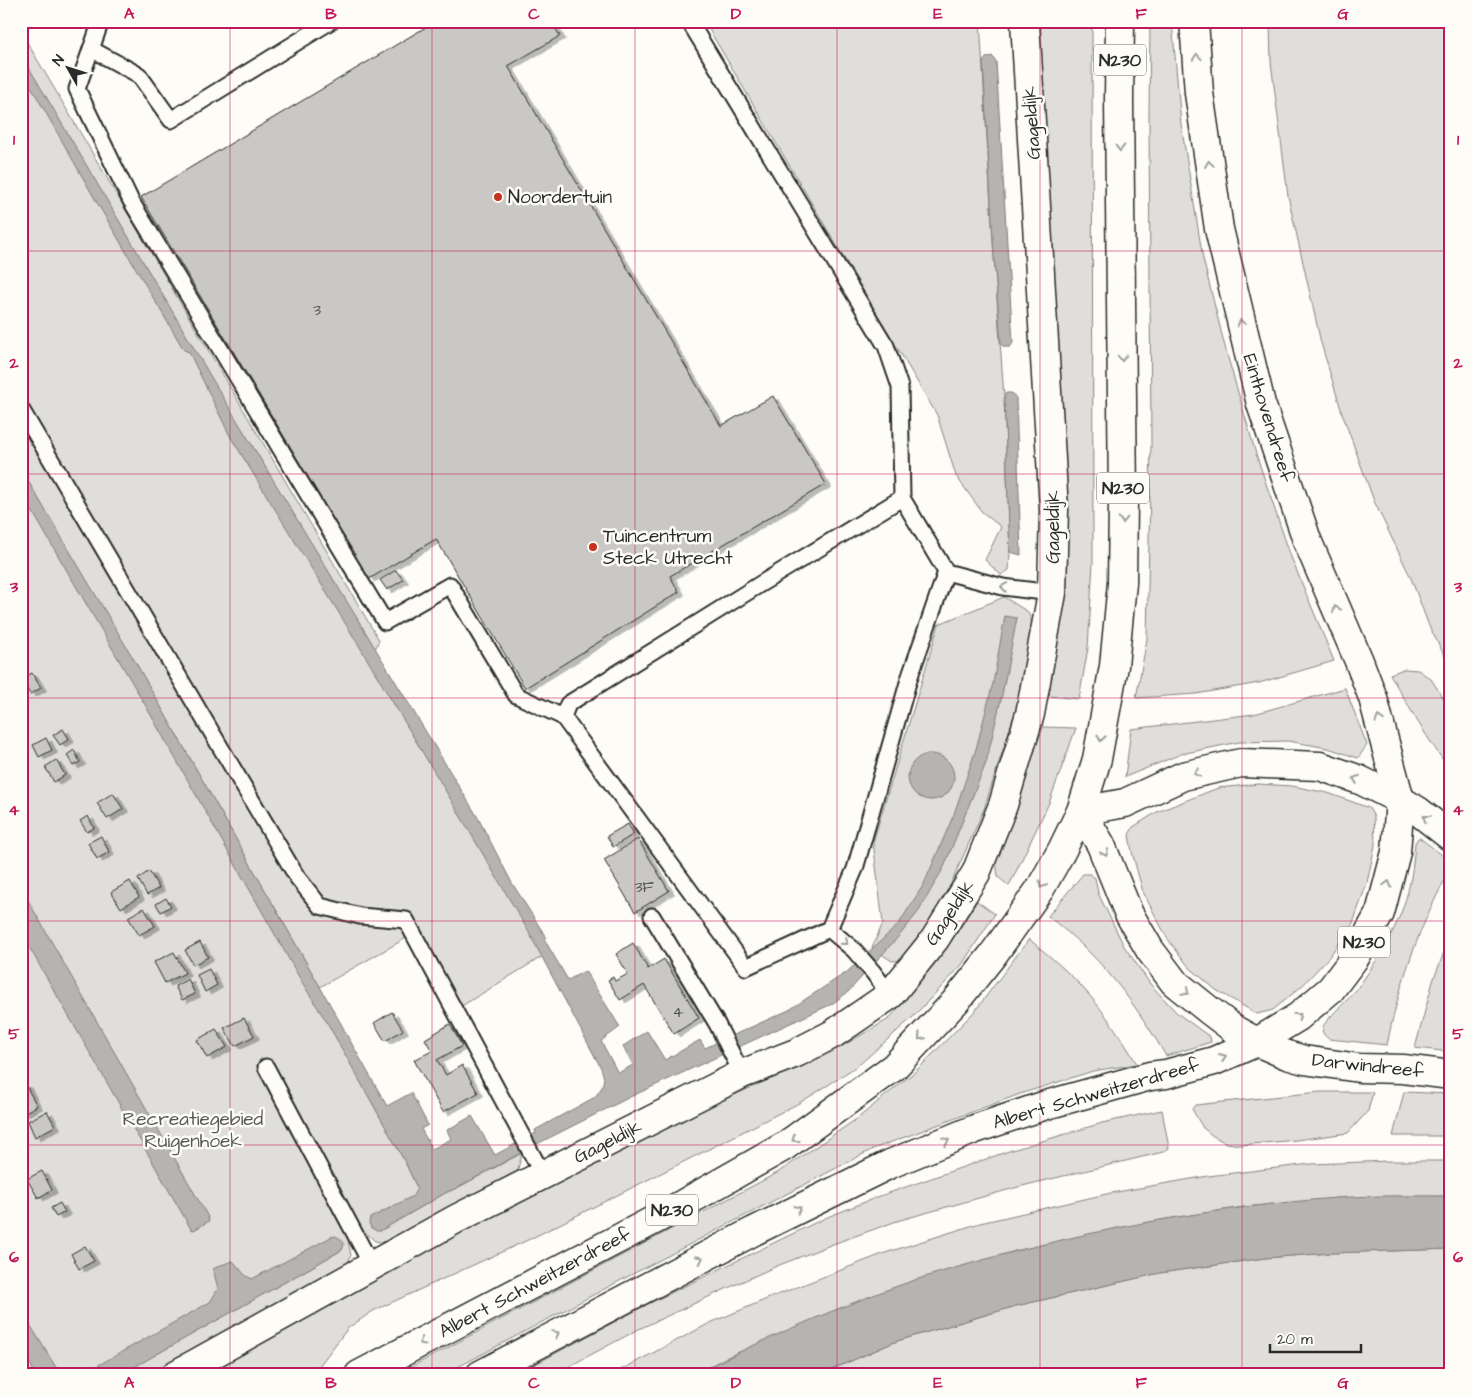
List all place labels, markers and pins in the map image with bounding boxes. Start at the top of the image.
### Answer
place label: Noordertuin [508,184,612,211]
marker: Noordertuin [492,191,504,203]
place label: Tuincentrum Steck Utrecht [603,523,733,572]
marker: Tuincentrum Steck Utrecht [587,541,599,553]

